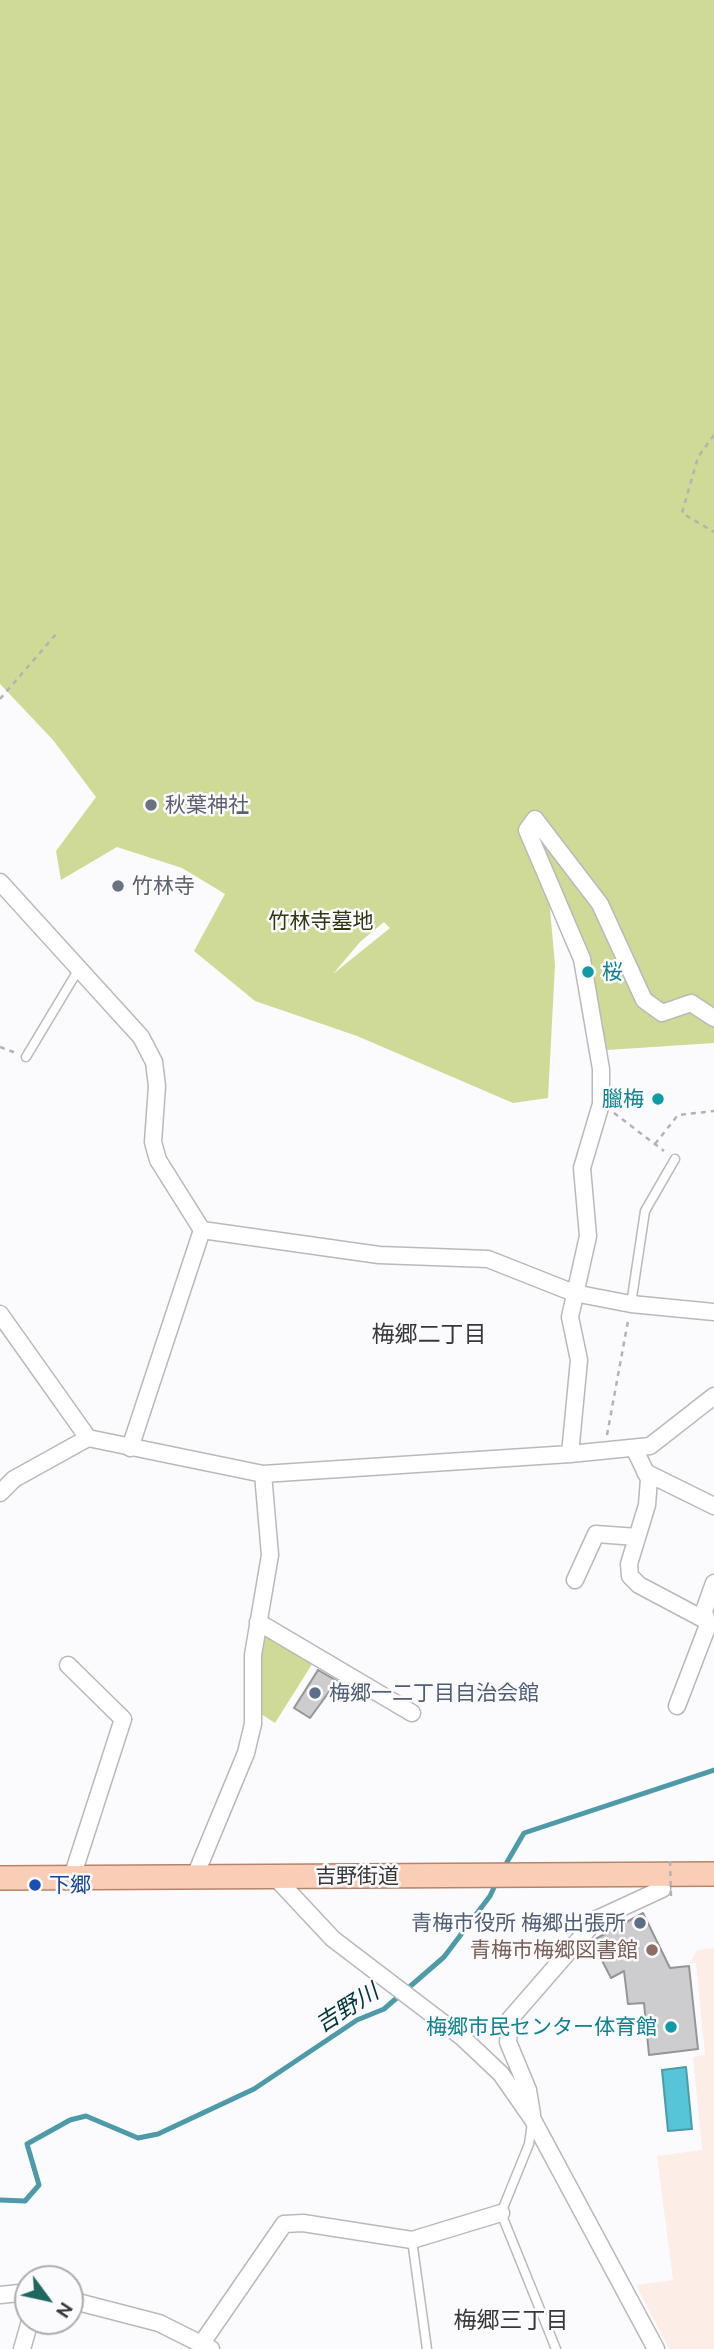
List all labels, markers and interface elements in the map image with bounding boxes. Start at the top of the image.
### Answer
place label: 秋葉神社 [165,792,249,818]
marker: 秋葉神社 [143,797,159,813]
place label: 竹林寺 [132,873,195,899]
marker: 竹林寺 [110,878,126,894]
park label: 竹林寺墓地 [269,908,373,934]
place label: 桜 [602,959,623,985]
marker: 桜 [580,964,596,980]
place label: 臘梅 [602,1086,644,1112]
marker: 臘梅 [650,1091,666,1107]
district label: 梅郷二丁目 [372,1320,486,1348]
place label: 梅郷一二丁目自治会館 [329,1680,539,1706]
marker: 梅郷一二丁目自治会館 [307,1685,323,1701]
street label: 吉野街道 [315,1863,399,1889]
place label: 下郷 [49,1872,91,1898]
marker: 下郷 [27,1877,43,1893]
place label: 青梅市役所 梅郷出張所 [411,1910,626,1936]
marker: 青梅市役所 梅郷出張所 [632,1915,648,1931]
place label: 青梅市梅郷図書館 [470,1937,638,1963]
marker: 青梅市梅郷図書館 [644,1942,660,1958]
water label: 吉野川 [310,1978,384,2038]
place label: 梅郷市民センター体育館 [426,2014,657,2040]
marker: 梅郷市民センター体育館 [663,2019,679,2035]
north arrow [14,2265,84,2335]
text: N [52,2298,78,2322]
district label: 梅郷三丁目 [454,2306,568,2334]

